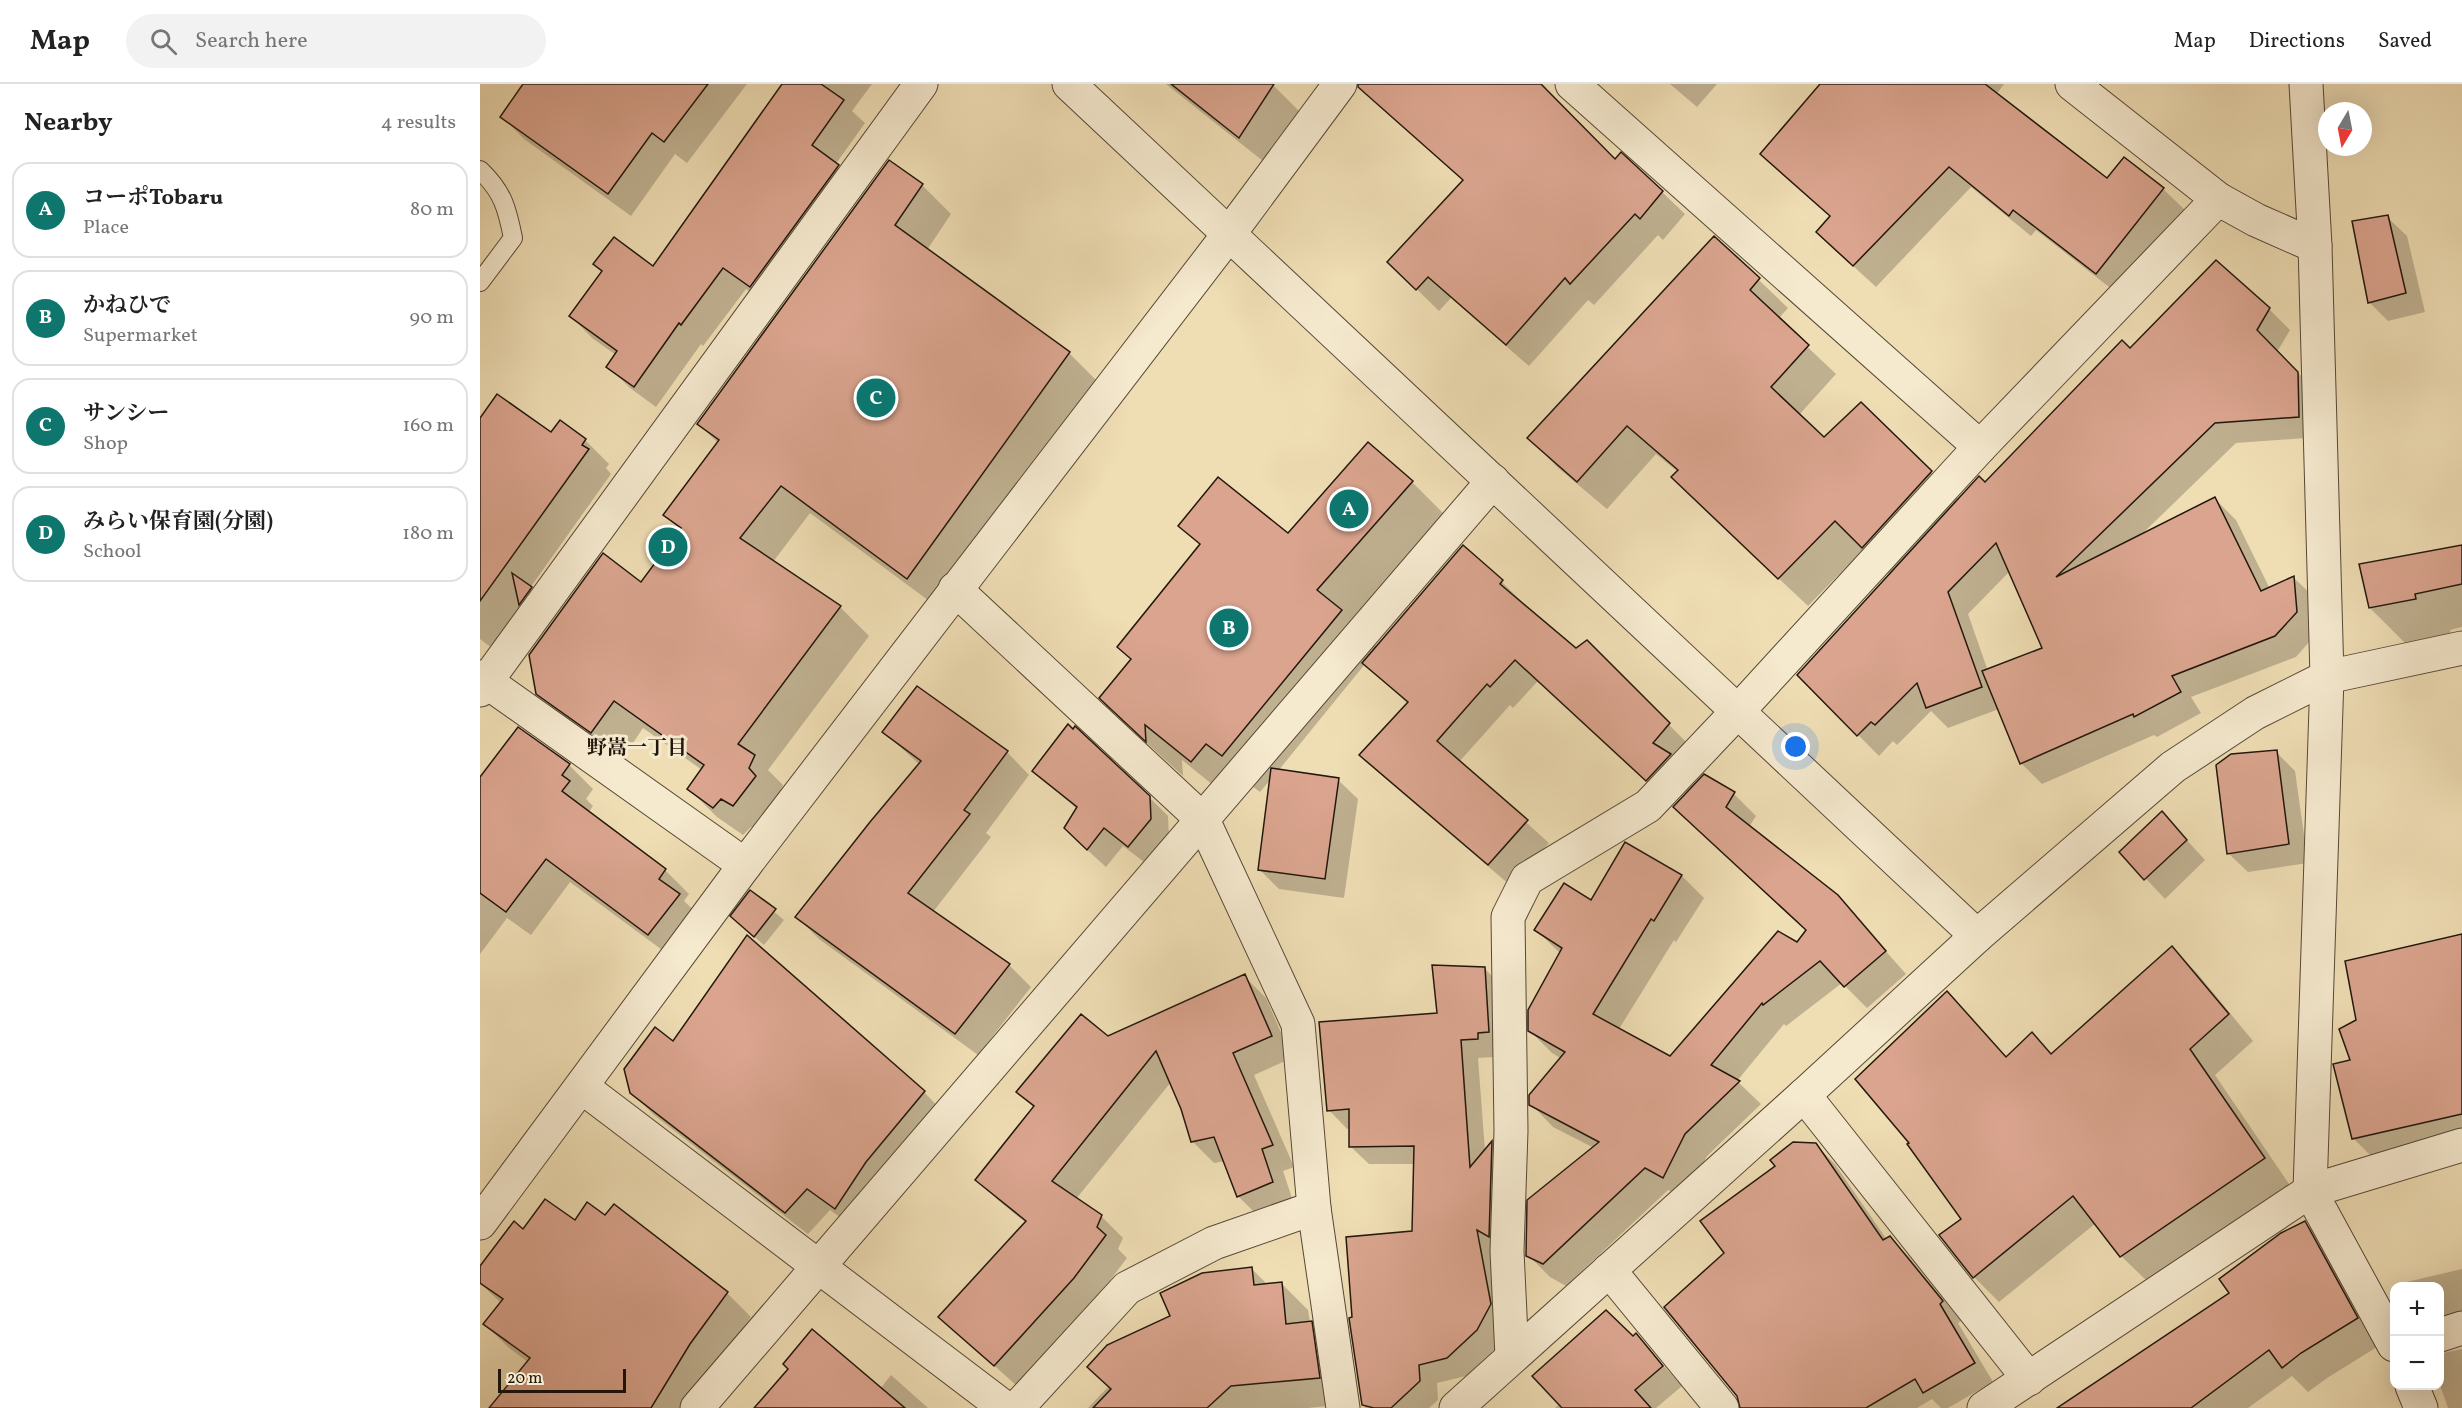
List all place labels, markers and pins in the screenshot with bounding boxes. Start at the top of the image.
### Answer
pin: C [856,376,896,420]
pin: A [1330,486,1368,532]
pin: D [648,524,687,570]
pin: B [1210,606,1248,650]

